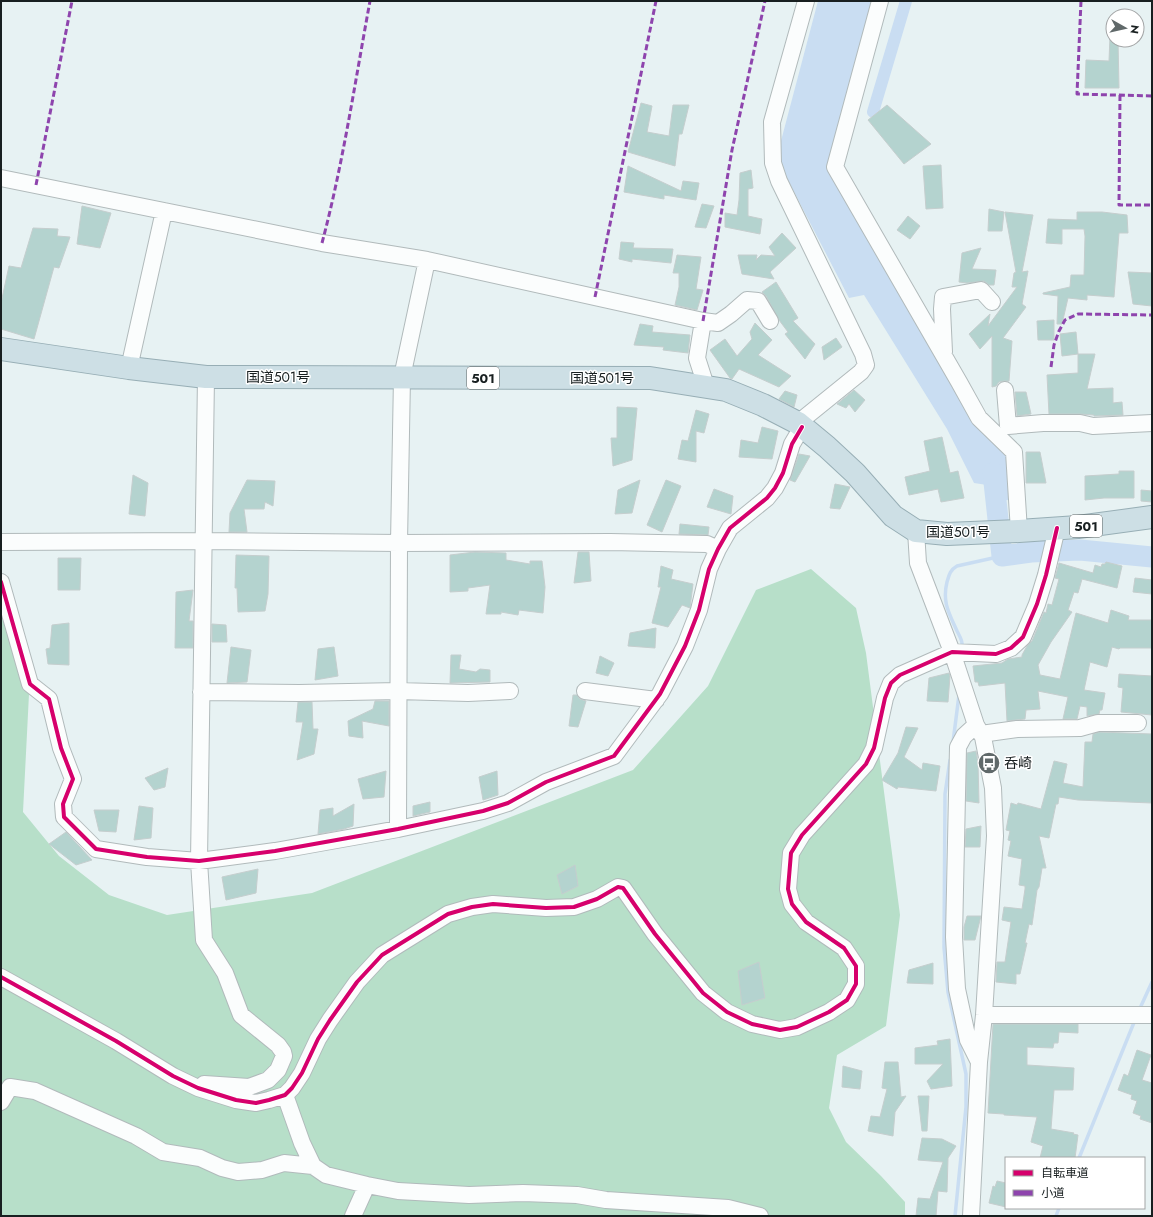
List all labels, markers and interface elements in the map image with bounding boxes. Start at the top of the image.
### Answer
north arrow [1105,8,1145,48]
text: N [1126,24,1143,35]
street label: 国道501号 [246,367,310,387]
road number: 501 [467,367,499,389]
street label: 国道501号 [570,368,634,388]
road number: 501 [1070,515,1102,537]
street label: 国道501号 [926,522,990,542]
bus stop icon: 呑崎 [976,750,1002,776]
place label: 呑崎 [1004,753,1032,773]
legend [1005,1157,1145,1209]
text: 自転車道 [1041,1164,1089,1182]
text: 小道 [1041,1184,1065,1202]

